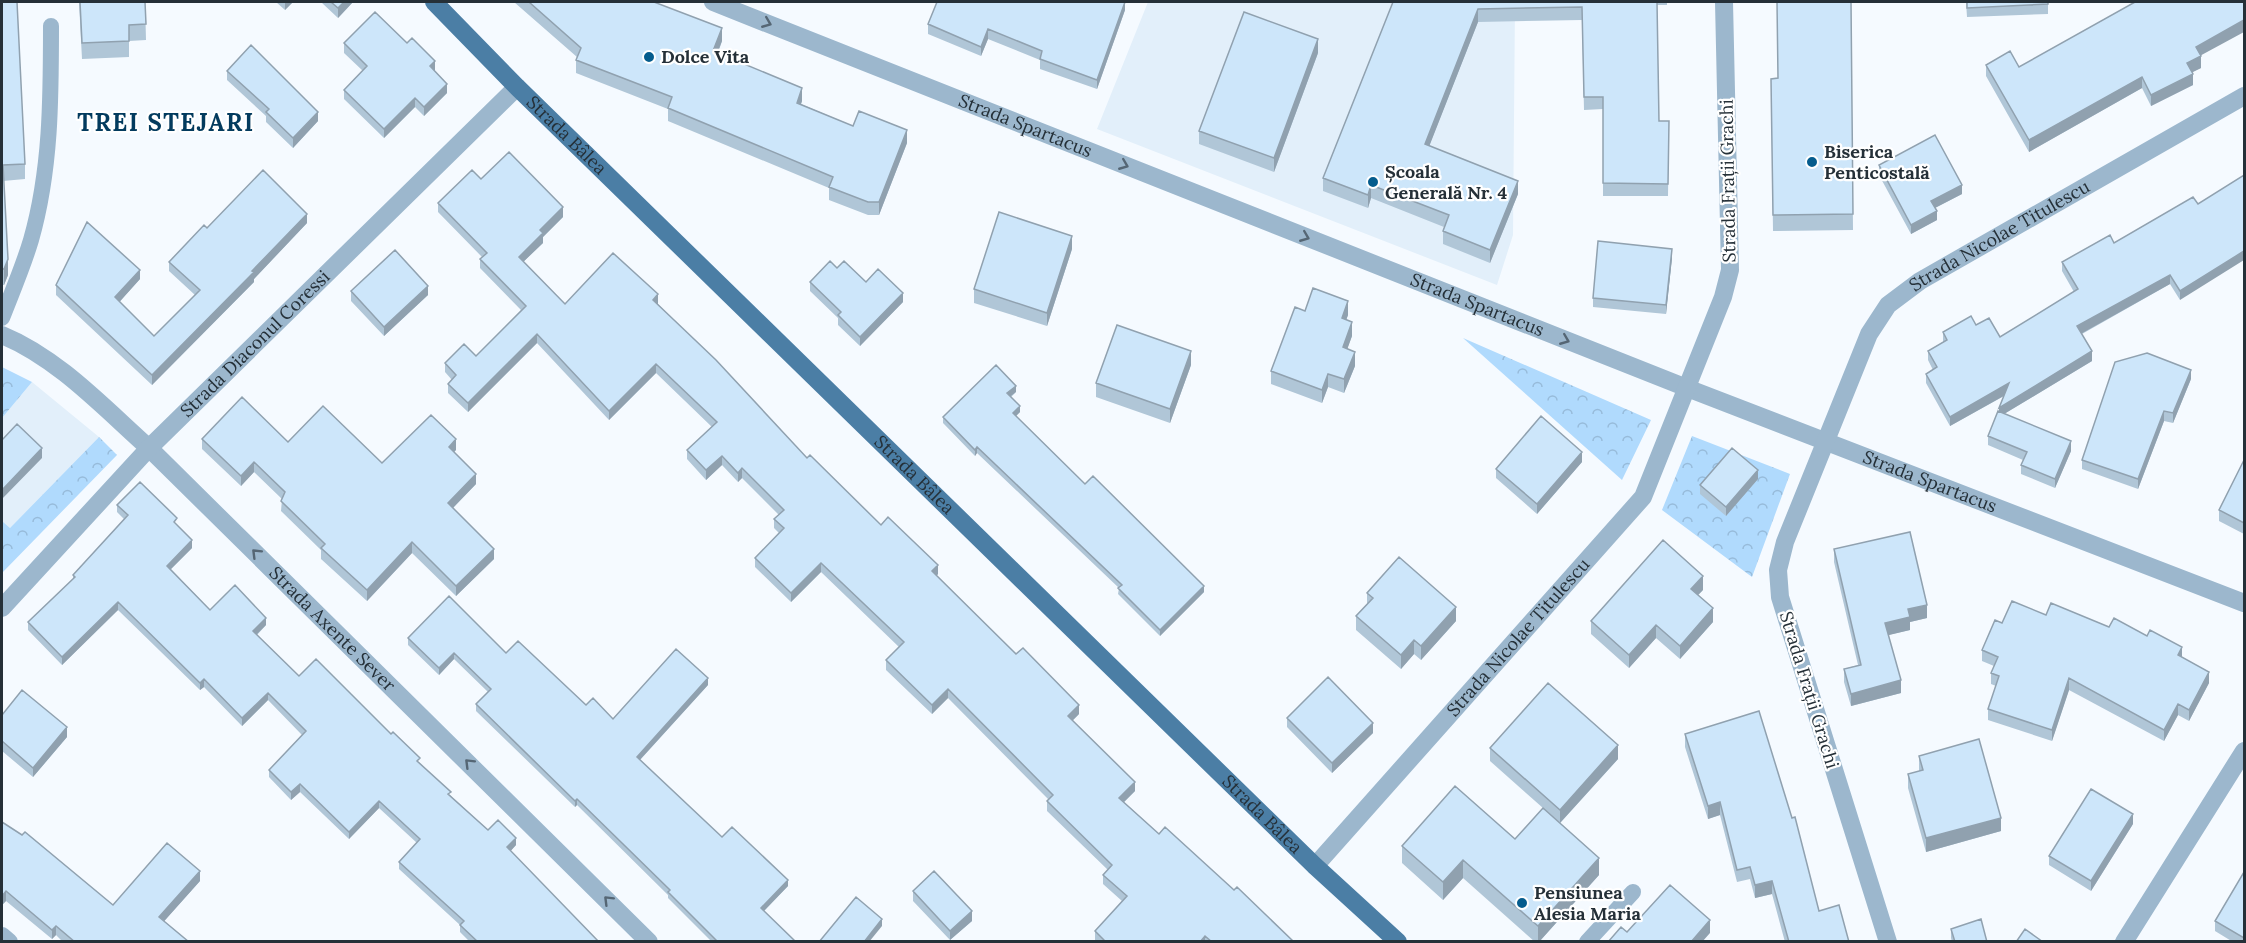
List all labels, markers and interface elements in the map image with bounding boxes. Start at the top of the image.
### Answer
one-way arrow [761,16,772,28]
place label: Dolce Vita [661,45,750,68]
marker: Dolce Vita [642,50,656,64]
street label: Strada Spartacus [955,88,1096,162]
street label: Strada Bâlea [522,91,612,179]
street label: Strada Frații Grachi [1715,99,1740,263]
district label: TREI STEJARI [77,107,255,138]
place label: Biserica Penticostală [1824,140,1930,184]
marker: Biserica Penticostală [1805,155,1819,169]
one-way arrow [1118,158,1129,170]
place label: Școala Generală Nr. 4 [1385,160,1507,204]
street label: Strada Nicolae Titulescu [1904,174,2094,296]
marker: Școala Generală Nr. 4 [1366,175,1380,189]
one-way arrow [1299,230,1310,242]
street label: Strada Diaconul Coressi [175,265,334,422]
street label: Strada Spartacus [1407,268,1548,341]
one-way arrow [1558,333,1569,345]
street label: Strada Bâlea [870,430,960,519]
street label: Strada Spartacus [1860,445,2000,518]
one-way arrow [252,549,263,560]
street label: Strada Nicolae Titulescu [1441,553,1595,721]
street label: Strada Axente Sever [265,561,401,696]
street label: Strada Frații Grachi [1775,608,1844,771]
one-way arrow [466,760,477,771]
street label: Strada Bâlea [1217,770,1307,858]
place label: Pensiunea Alesia Maria [1534,881,1641,925]
marker: Pensiunea Alesia Maria [1515,896,1529,910]
one-way arrow [604,897,615,908]

